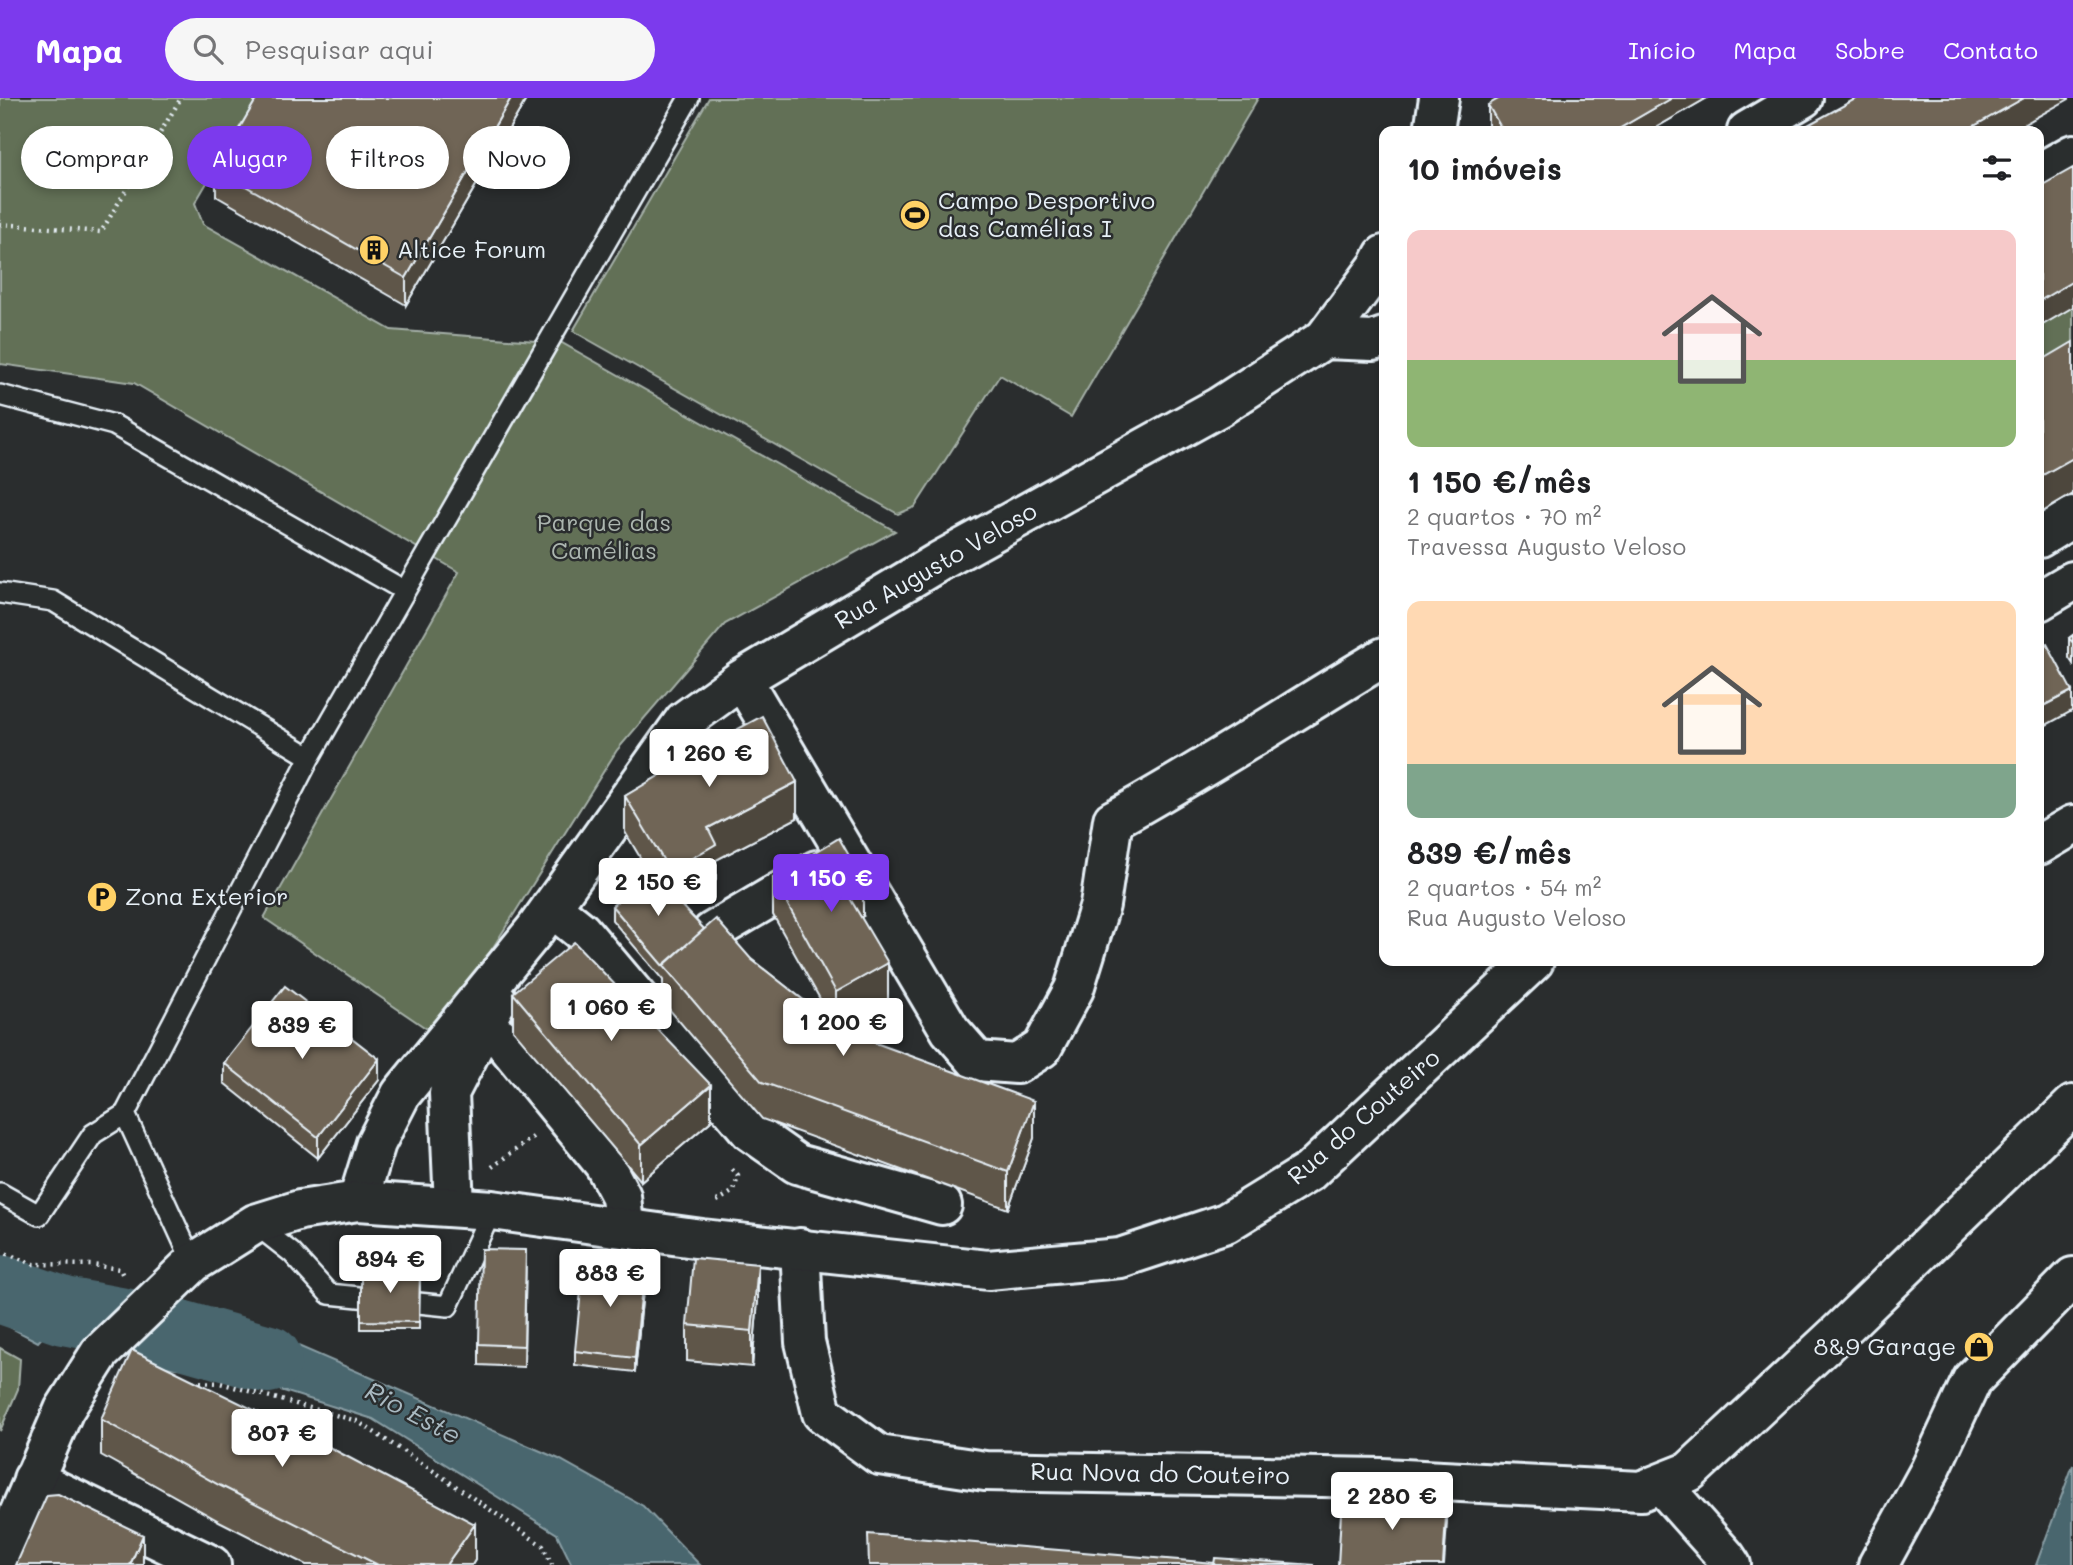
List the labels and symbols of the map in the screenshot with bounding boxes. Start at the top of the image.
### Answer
place label: Campo Desportivo das Camélias I [938,184,1155,243]
sports icon: Campo Desportivo das Camélias I [898,198,932,232]
building icon: Altice Forum [357,233,391,267]
place label: Altice Forum [397,233,546,264]
street label: Rua Augusto Veloso [829,494,1042,635]
park label: Parque das Camélias [537,506,671,565]
pin: 1 260 € [644,730,774,789]
pin: 1 150 € [766,854,896,914]
pin: 2 150 € [593,858,723,918]
parking icon: Zona Exterior [85,880,119,914]
place label: Zona Exterior [125,880,288,911]
pin: 1 060 € [546,984,676,1043]
pin: 1 200 € [778,998,908,1058]
pin: 839 € [253,1002,351,1061]
street label: Rua do Couteiro [1280,1041,1446,1190]
pin: 894 € [341,1236,439,1295]
pin: 883 € [561,1250,659,1309]
place label: 8&9 Garage [1814,1330,1956,1361]
shop icon: 8&9 Garage [1962,1330,1996,1364]
water label: Rio Este [360,1373,467,1451]
pin: 807 € [233,1410,331,1469]
street label: Rua Nova do Couteiro [1030,1455,1290,1490]
pin: 2 280 € [1327,1472,1457,1532]

